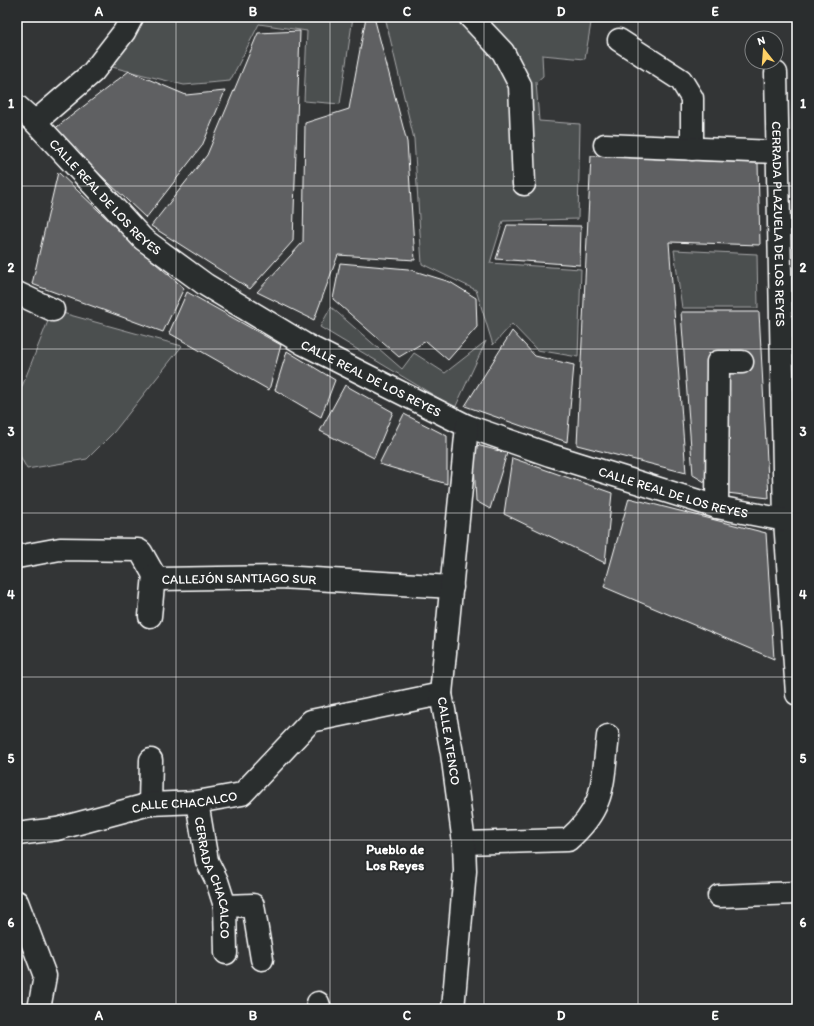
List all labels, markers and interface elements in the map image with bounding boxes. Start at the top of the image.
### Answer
text: A [94,4,104,19]
text: B [249,4,258,19]
text: C [403,4,412,19]
text: D [557,4,566,19]
text: E [711,4,719,19]
north arrow [744,30,784,70]
text: N [756,34,767,48]
text: 1 [8,96,14,111]
text: 1 [800,96,806,111]
street label: CERRADA PLAZUELA DE LOS REYES [769,121,789,327]
street label: CALLE REAL DE LOS REYES [47,136,165,258]
text: 2 [8,260,15,275]
text: 2 [800,260,807,275]
street label: CALLE REAL DE LOS REYES [299,336,444,419]
text: 3 [7,424,15,439]
text: 3 [799,424,807,439]
street label: CALLE REAL DE LOS REYES [597,463,749,520]
street label: CALLEJÓN SANTIAGO SUR [161,569,317,587]
text: 4 [7,587,15,602]
text: 4 [799,587,807,602]
street label: CALLE ATENCO [435,696,463,786]
text: 5 [8,751,15,766]
text: 5 [800,751,807,766]
street label: CALLE CHACALCO [130,787,238,816]
street label: CERRADA CHACALCO [192,815,233,939]
district label: Pueblo de Los Reyes [366,841,424,874]
text: 6 [8,915,15,930]
text: 6 [800,915,807,930]
text: A [94,1008,104,1023]
text: B [249,1008,258,1023]
text: C [403,1008,412,1023]
text: D [557,1008,566,1023]
text: E [711,1008,719,1023]

